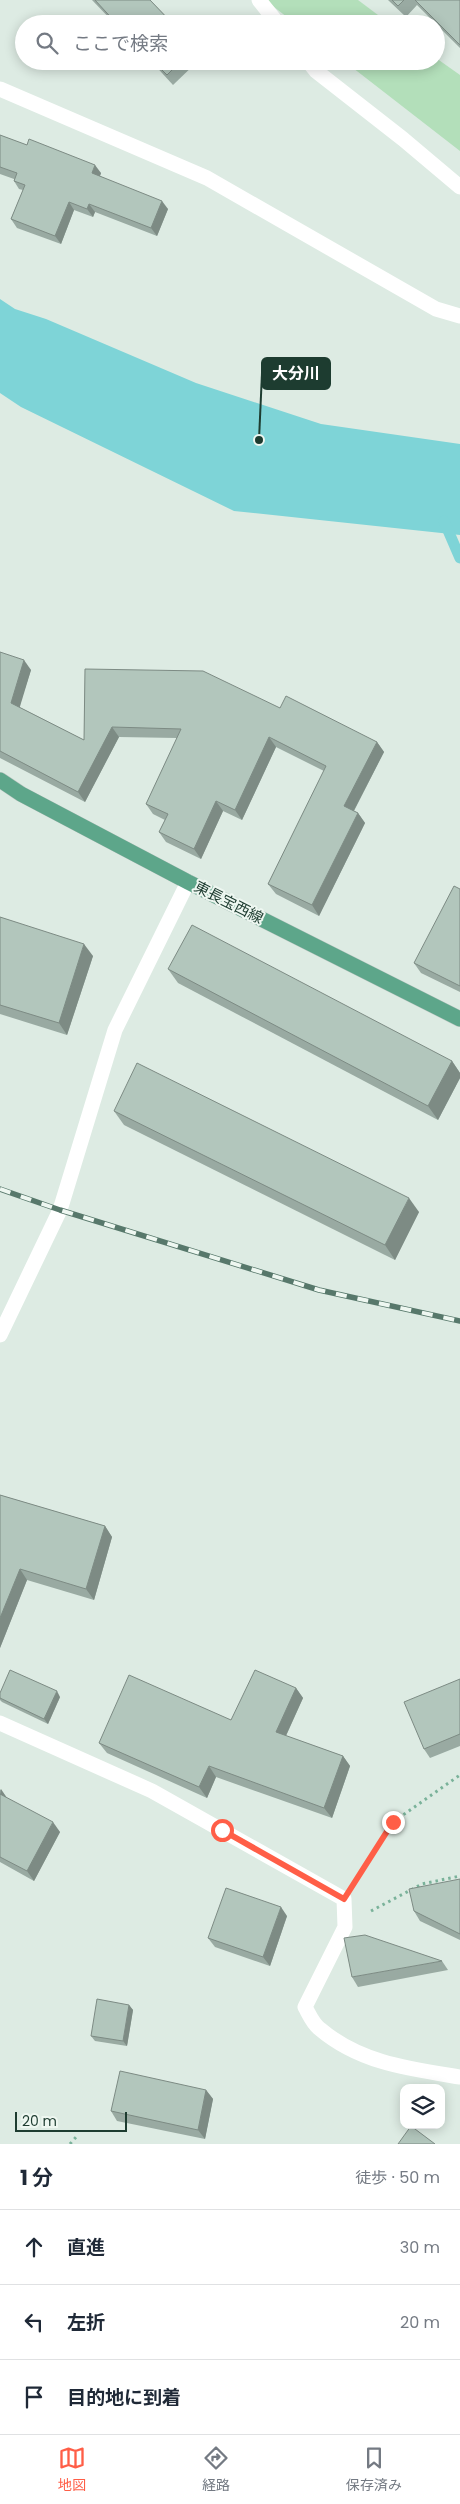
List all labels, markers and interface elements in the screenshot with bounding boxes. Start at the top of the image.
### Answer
search box [15,15,445,70]
icon: search [33,29,61,57]
text: ここで検索 [73,30,168,57]
callout: 大分川 [262,358,330,389]
text: 大分川 [272,362,320,385]
street label: 東長宝西線 [191,876,267,928]
route end [382,1811,405,1834]
route start [211,1819,234,1842]
map controls [400,2084,445,2129]
button: layers [400,2084,445,2129]
scale bar [15,2109,128,2132]
text: 20 m [22,2111,57,2131]
text: 1 分 [20,2163,53,2192]
text: 徒歩 · 50 m [355,2166,440,2189]
icon: ahead [20,2233,48,2261]
text: 直進 [67,2234,105,2261]
text: 30 m [400,2236,440,2259]
icon: left [20,2308,48,2336]
text: 左折 [67,2309,105,2336]
text: 20 m [400,2311,440,2334]
icon: arrive [20,2383,48,2411]
text: 目的地に到着 [67,2384,181,2411]
tab: 地図 [58,2444,86,2496]
tab: 経路 [202,2444,230,2496]
tab: 保存済み [346,2444,402,2496]

